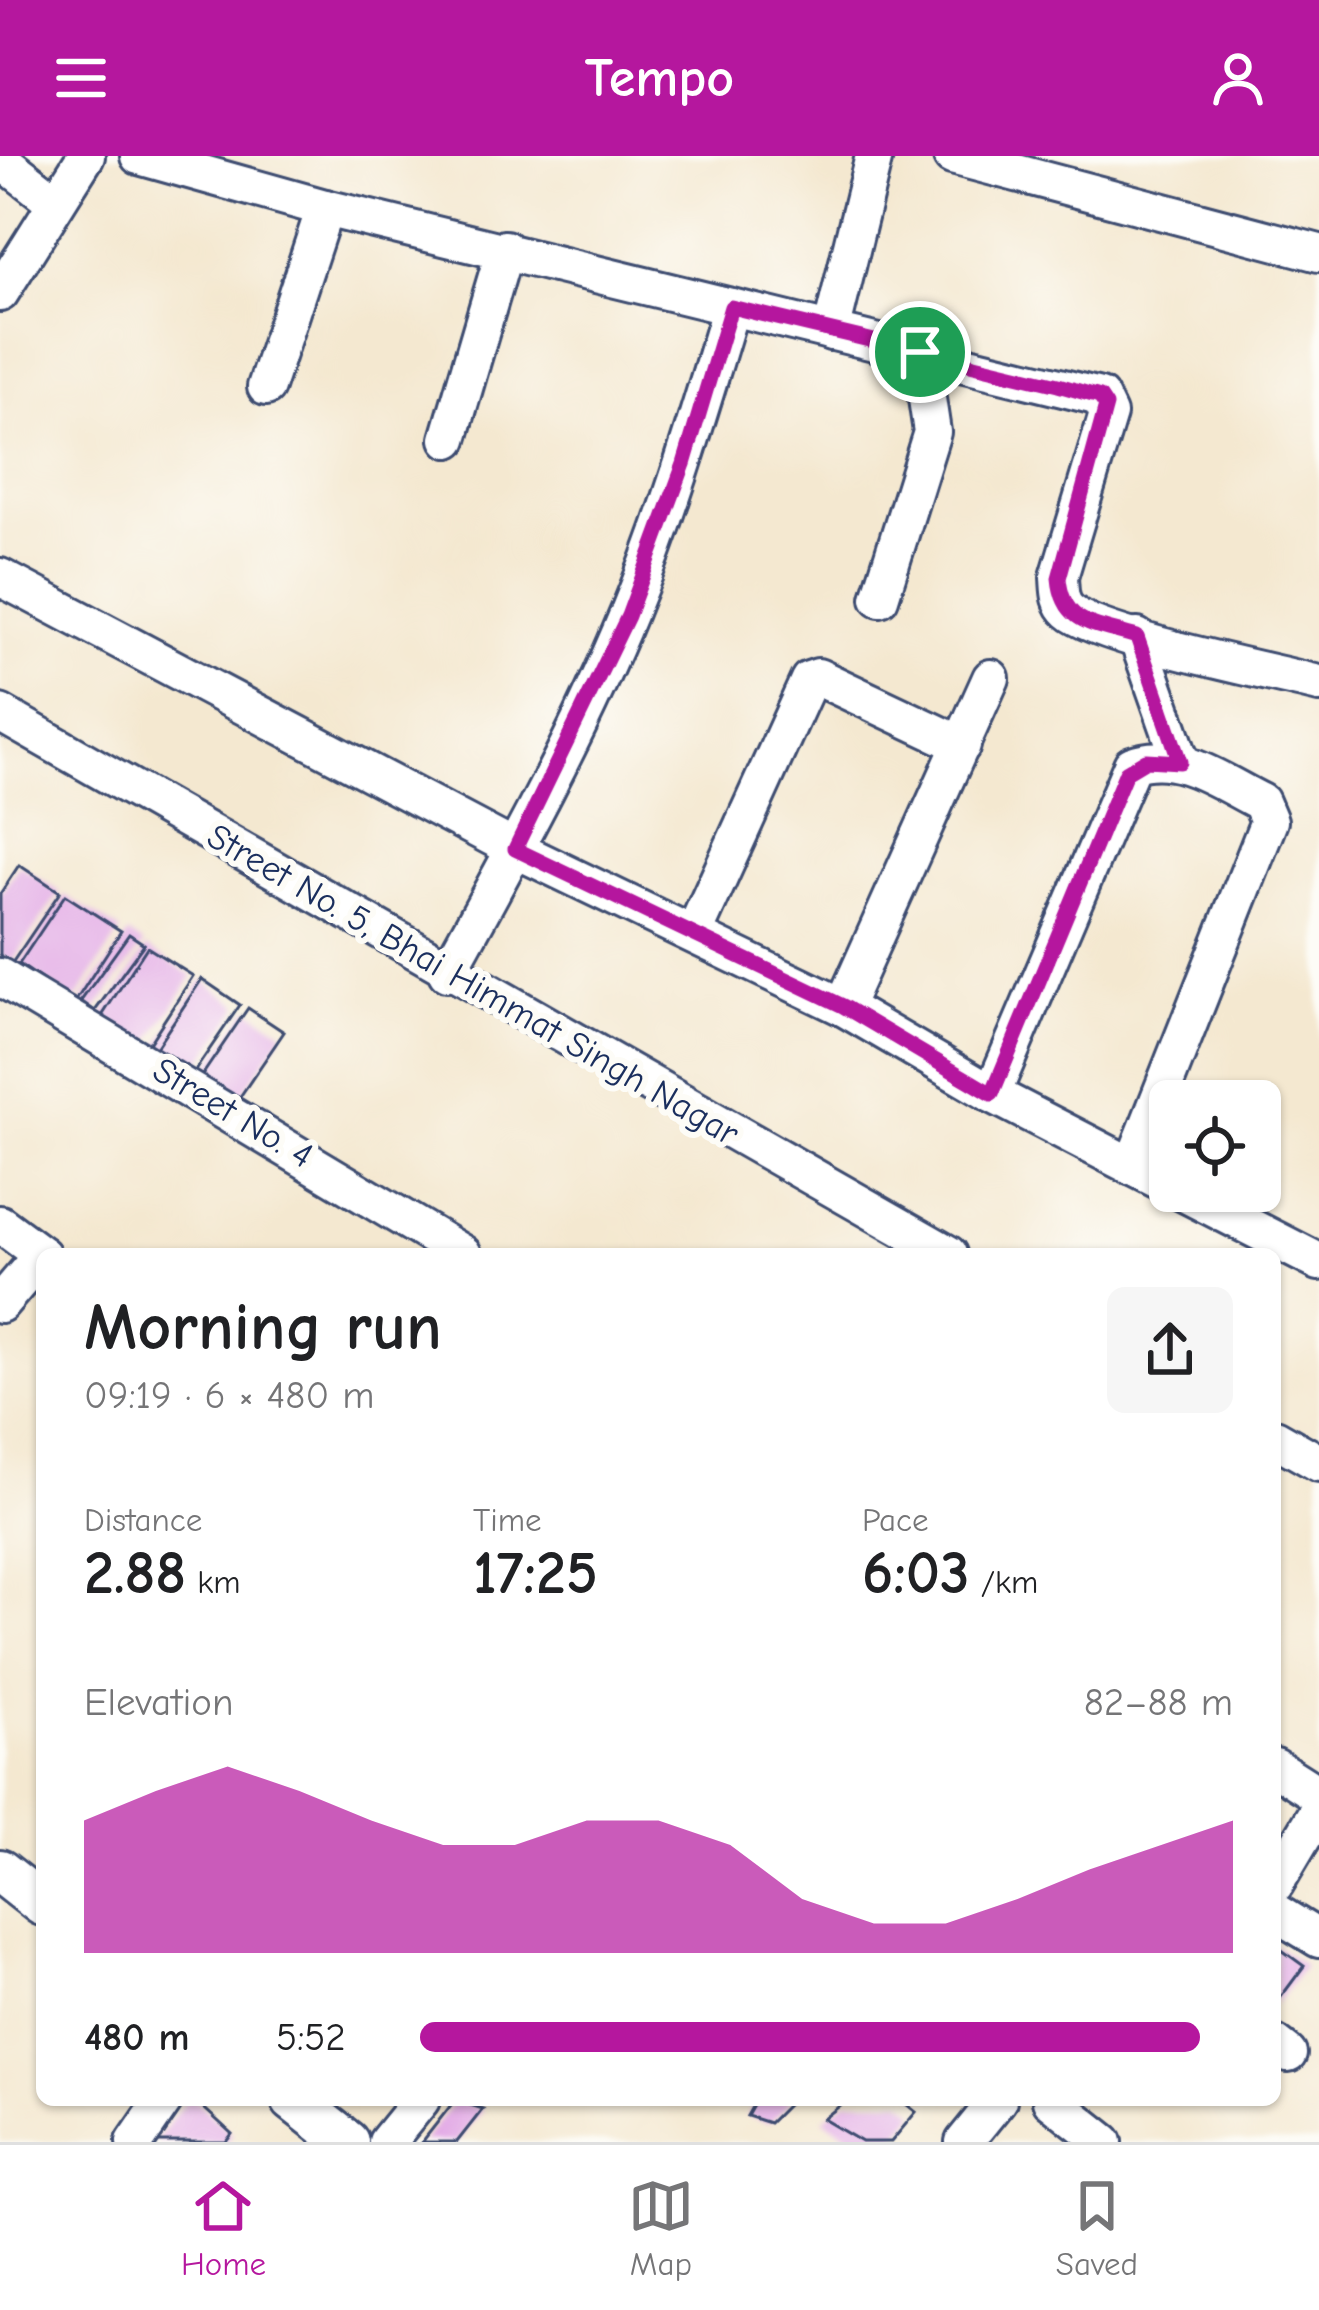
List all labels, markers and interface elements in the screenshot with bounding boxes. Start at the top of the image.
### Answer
icon: menu [48,45,114,111]
icon: person [1205,45,1271,111]
text: Tempo [585,47,734,110]
pin [869,301,971,403]
icon: arrive [887,319,953,385]
street label: Street No. 5, Bhai Himmat Singh Nagar [200,816,747,1155]
street label: Street No. 4 [146,1049,320,1177]
map controls [1149,1080,1281,1212]
button: locate [1149,1080,1281,1212]
button: share [1107,1287,1233,1413]
text: Morning run [84,1290,442,1366]
text: 09:19 · 6 × 480 m [84,1373,374,1418]
text: Distance [84,1501,202,1539]
text: Time [473,1501,542,1539]
text: Pace [862,1501,929,1539]
text: 2.88 [84,1539,186,1608]
text: 17:25 [473,1539,598,1608]
text: 6:03 [862,1539,970,1608]
text: km [186,1563,240,1601]
text: /km [970,1563,1038,1601]
text: Elevation [84,1680,233,1725]
text: 82–88 m [1084,1680,1233,1725]
text: 480 m [84,2015,190,2060]
text: 5:52 [276,2015,346,2060]
tab: Home [181,2173,266,2283]
tab: Map [628,2173,694,2283]
tab: Saved [1056,2173,1138,2283]

